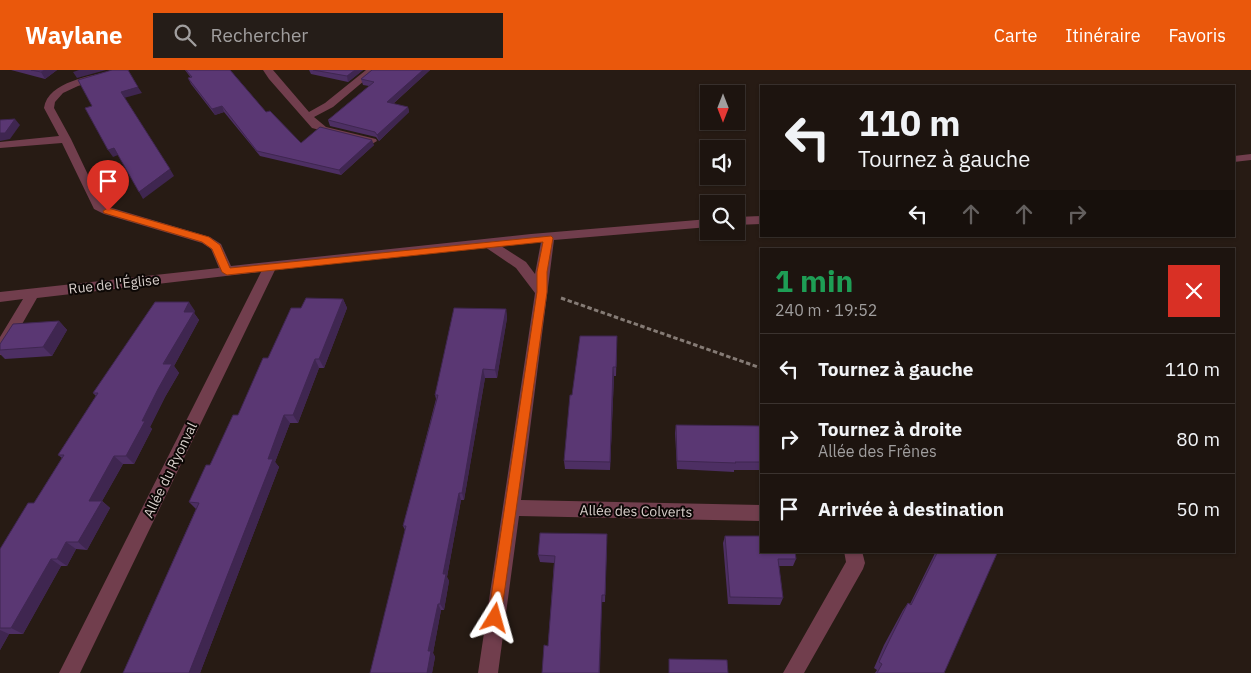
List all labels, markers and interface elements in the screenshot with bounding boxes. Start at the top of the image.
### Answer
search box [153,13,503,58]
text: Waylane [25,19,123,51]
icon: search [171,21,199,49]
text: Rechercher [211,23,308,47]
text: Carte [994,24,1037,47]
text: Itinéraire [1065,24,1141,47]
text: Favoris [1169,24,1226,47]
north arrow [700,85,745,130]
map controls [700,85,745,240]
text: 110 m [858,100,961,146]
icon: left [775,105,840,170]
button: sound [700,140,745,185]
text: Tournez à gauche [858,144,1030,173]
pin [87,160,129,211]
icon: arrive [94,167,122,195]
button: search [700,195,745,240]
icon: left [904,200,932,228]
icon: ahead [957,200,985,228]
icon: ahead [1010,200,1038,228]
icon: right [1063,200,1091,228]
text: 1 min [775,261,853,300]
button: close [1168,265,1220,317]
street label: Rue de l'Église [67,269,161,298]
text: 240 m · 19:52 [775,300,877,320]
icon: left [775,355,803,383]
text: Tournez à gauche [818,357,974,381]
text: 110 m [1165,357,1220,381]
text: Tournez à droite [818,417,962,441]
street label: Allée du Ryonval [139,419,201,521]
icon: right [775,425,803,453]
text: 80 m [1176,427,1220,451]
text: Allée des Frênes [818,441,937,461]
icon: arrive [775,495,803,523]
text: Arrivée à destination [818,497,1004,521]
text: 50 m [1176,497,1220,521]
street label: Allée des Colverts [579,501,693,521]
position arrow [468,591,520,643]

